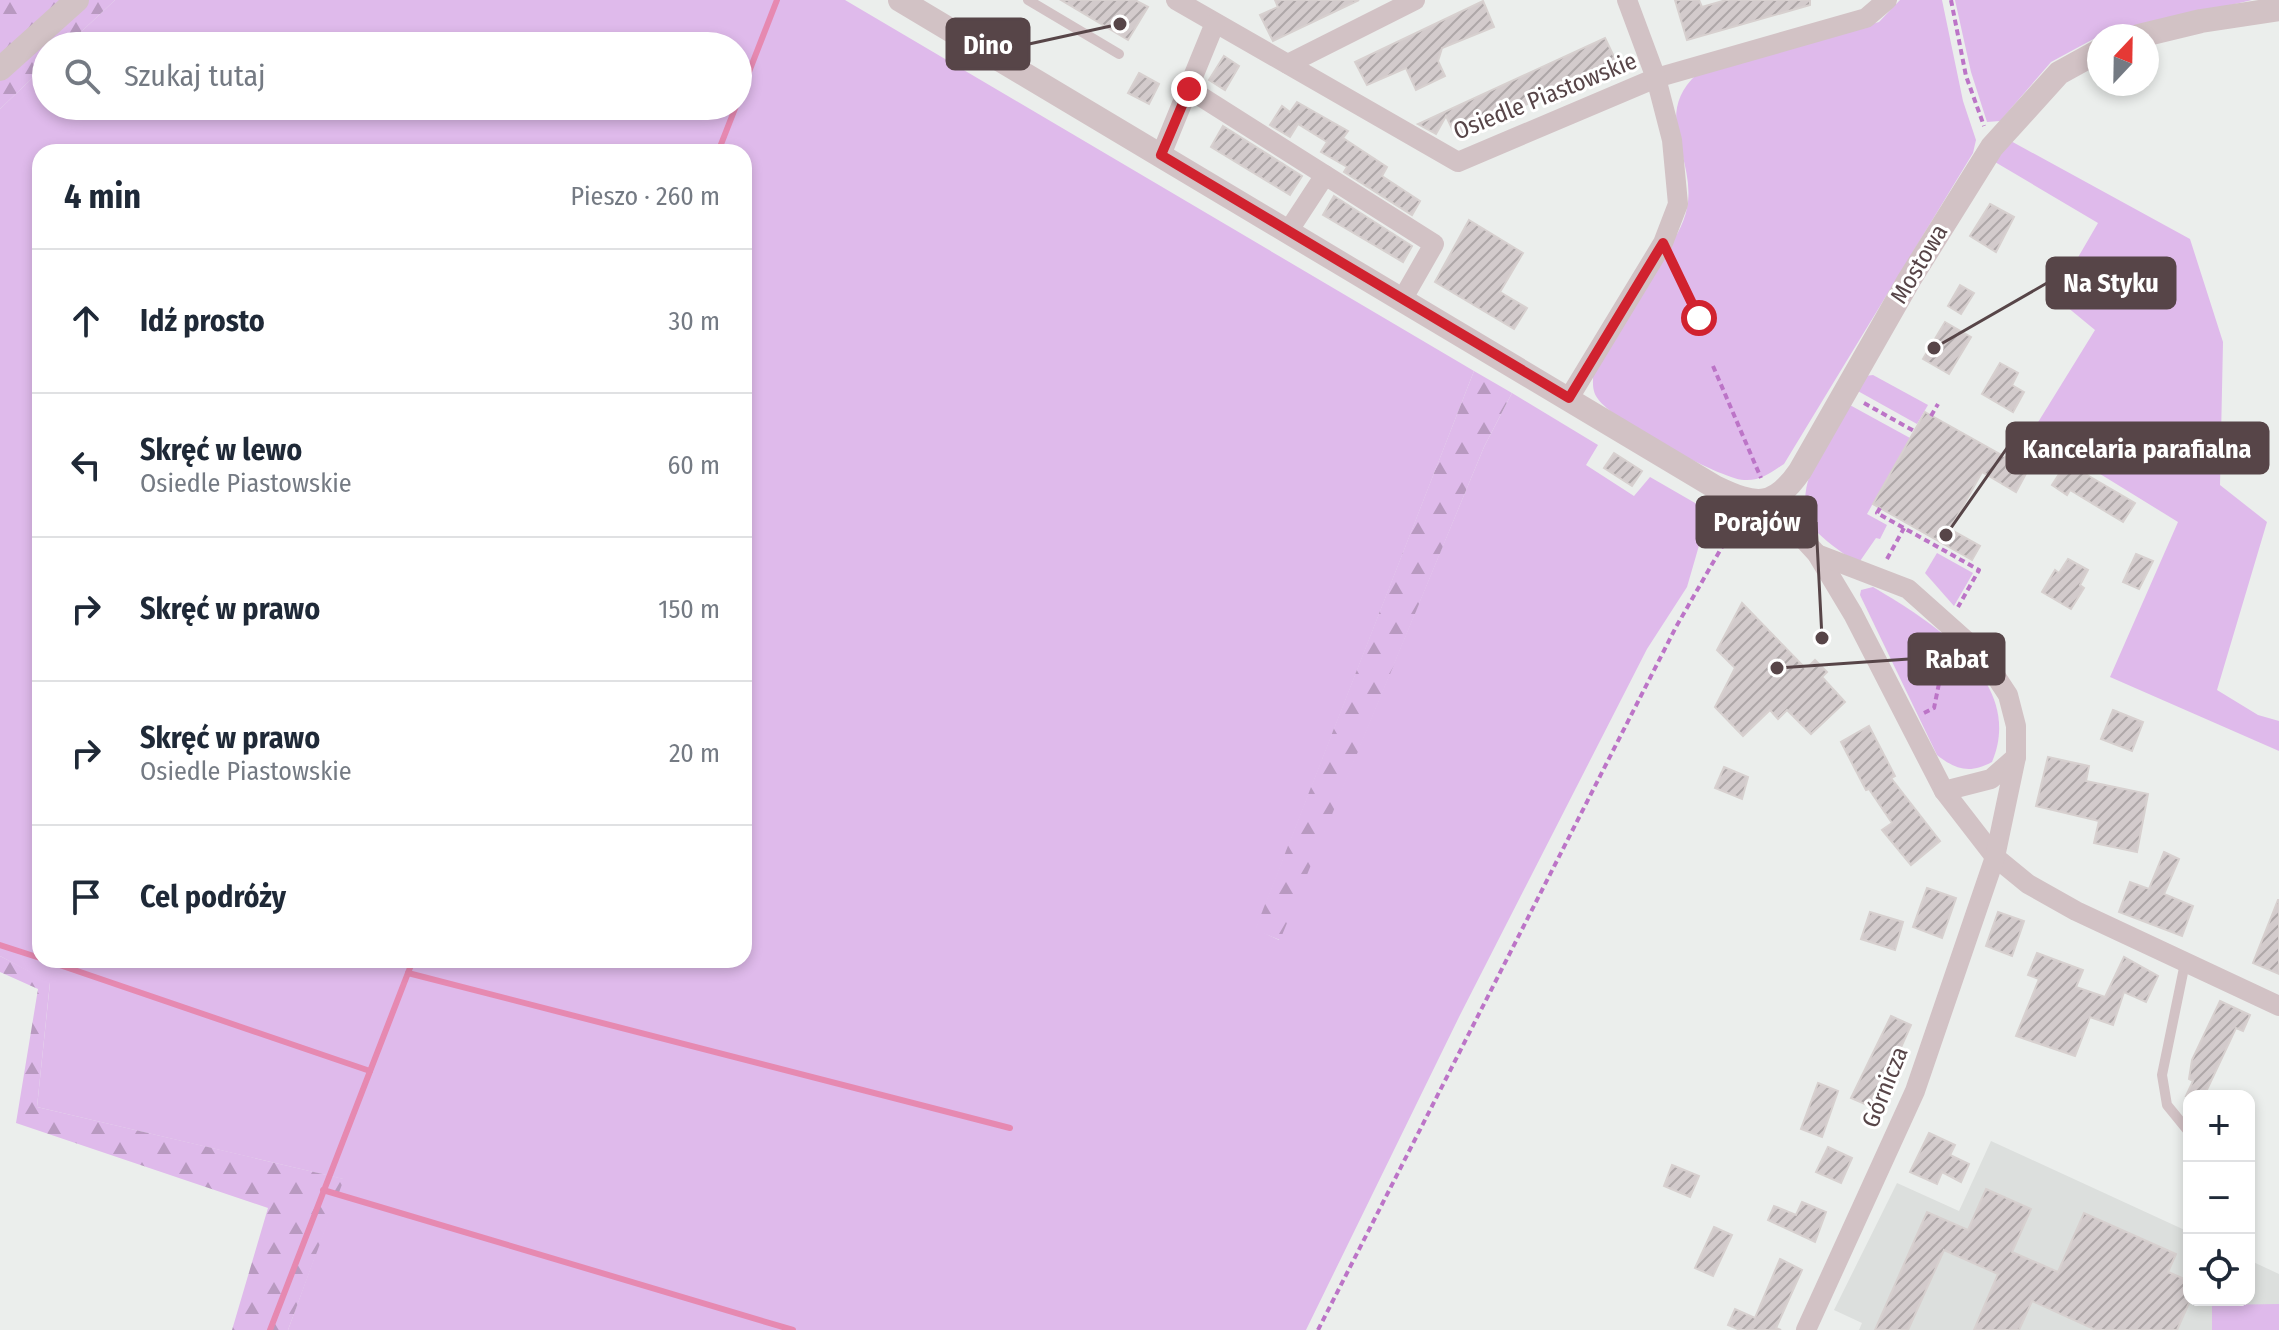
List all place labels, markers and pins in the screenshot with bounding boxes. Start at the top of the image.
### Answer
callout: Dino [947,19,1029,69]
callout: Na Styku [2047,258,2175,308]
callout: Kancelaria parafialna [2007,423,2268,473]
callout: Porajów [1697,497,1816,547]
callout: Rabat [1909,634,2004,684]

